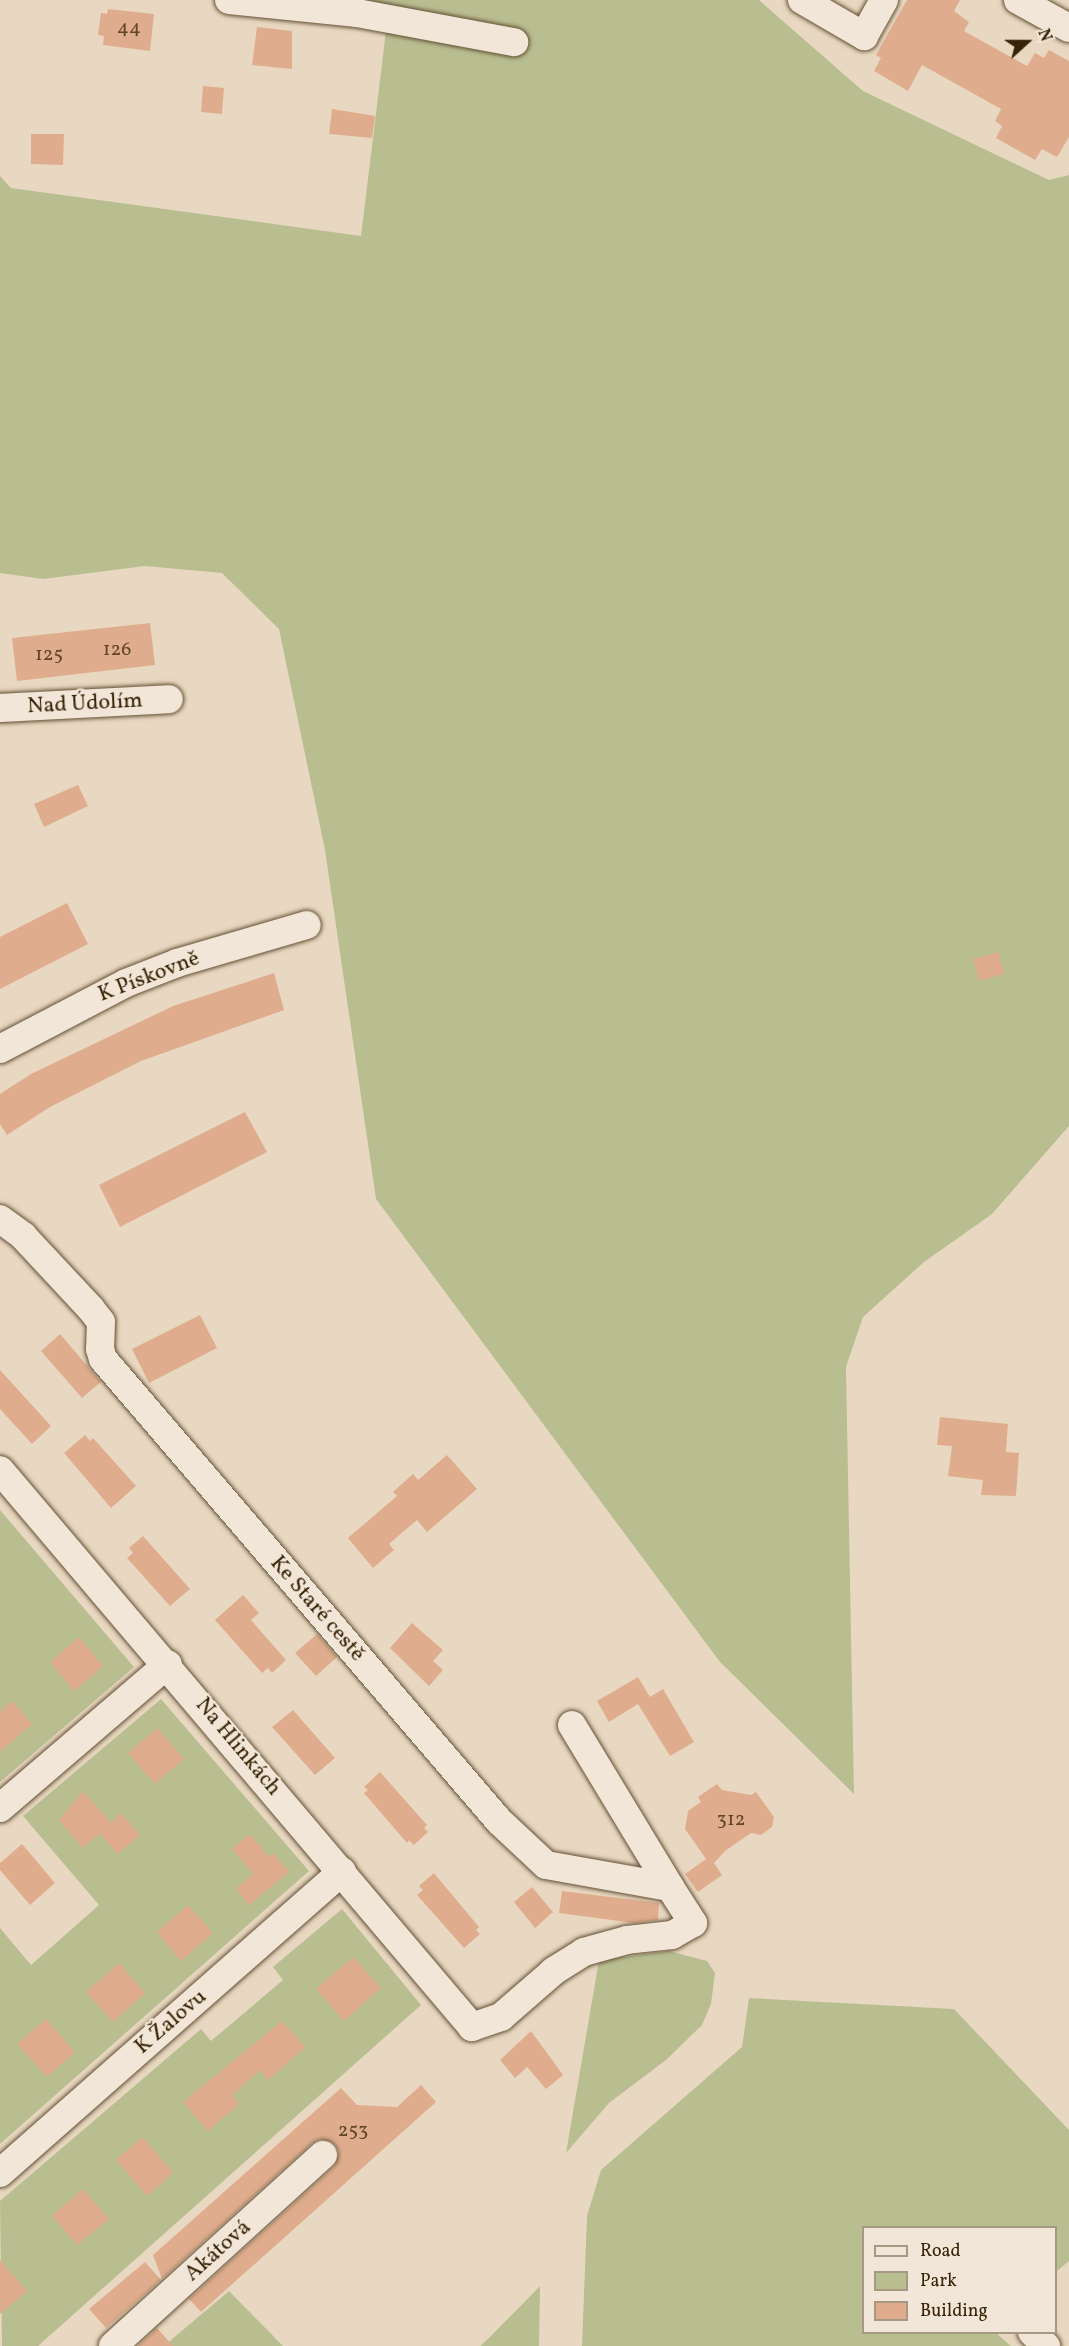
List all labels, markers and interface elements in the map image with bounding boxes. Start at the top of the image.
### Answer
north arrow [997,12,1057,72]
house number: 44 [117,16,141,40]
text: N [1031,26,1056,45]
house number: 126 [103,638,131,662]
house number: 125 [35,643,63,667]
street label: Nad Údolím [27,688,143,720]
street label: K Pískovně [95,946,203,1008]
street label: Ke Staré cestě [264,1551,370,1667]
street label: Na Hlinkách [189,1693,287,1801]
house number: 312 [717,1808,745,1832]
street label: K Žalovu [130,1984,212,2060]
house number: 253 [338,2119,368,2143]
street label: Akátová [180,2215,256,2287]
legend [862,2226,1057,2334]
text: Road [920,2239,961,2264]
text: Park [920,2269,957,2294]
text: Building [920,2299,988,2324]

